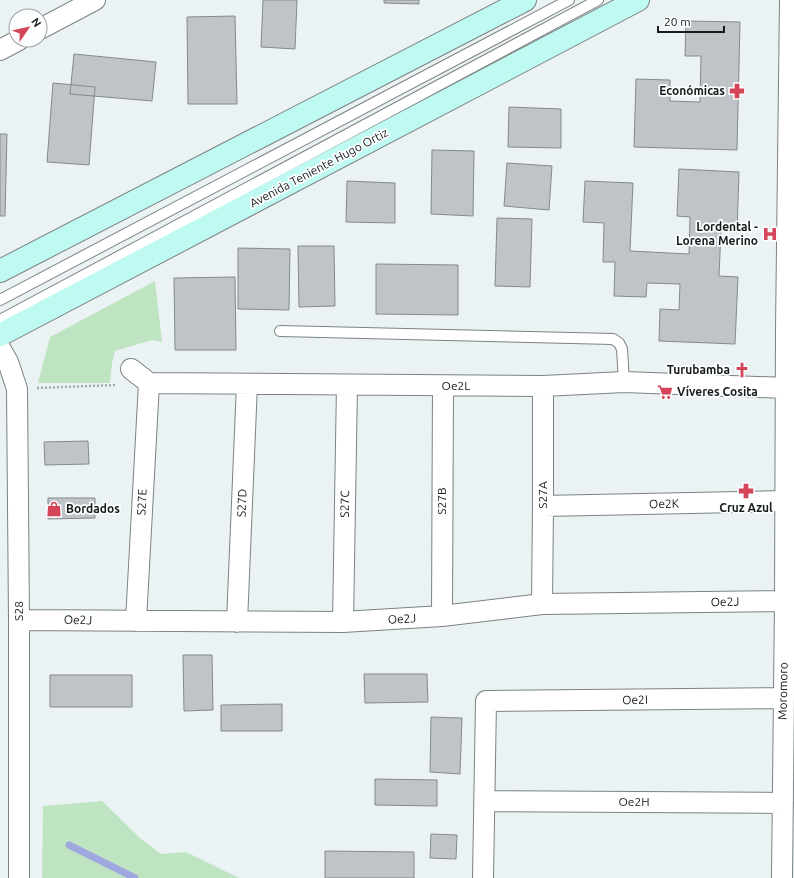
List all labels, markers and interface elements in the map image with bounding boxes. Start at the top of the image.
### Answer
north arrow [8,8,48,48]
scale bar [658,8,724,34]
text: 20 m [664,15,691,28]
text: N [29,16,44,29]
pharmacy icon: Económicas [728,82,746,100]
place label: Económicas [659,84,725,97]
street label: Avenida Teniente Hugo Ortiz [247,125,391,210]
place label: Lordental - Lorena Merino [676,220,758,247]
hospital icon: Lordental - Lorena Merino [761,225,779,243]
church icon: Turubamba [733,361,751,379]
place label: Turubamba [667,363,730,376]
street label: Oe2L [442,379,470,392]
supermarket icon: Víveres Cosita [656,383,674,401]
place label: Víveres Cosita [677,385,758,398]
street label: S27A [536,481,549,509]
pharmacy icon: Cruz Azul [737,482,755,500]
street label: S27B [435,487,448,515]
street label: S27E [134,488,149,516]
street label: S27D [235,489,248,517]
street label: S27C [338,490,351,518]
street label: Oe2K [649,497,680,510]
shop icon: Bordados [45,500,63,518]
place label: Cruz Azul [719,501,773,514]
place label: Bordados [66,502,120,515]
street label: Oe2J [711,595,739,608]
street label: S28 [12,601,25,621]
street label: Oe2J [387,611,417,626]
street label: Oe2J [64,613,92,626]
street label: Moromoro [775,662,790,720]
street label: Oe2I [622,693,648,706]
street label: Oe2H [618,795,650,808]

